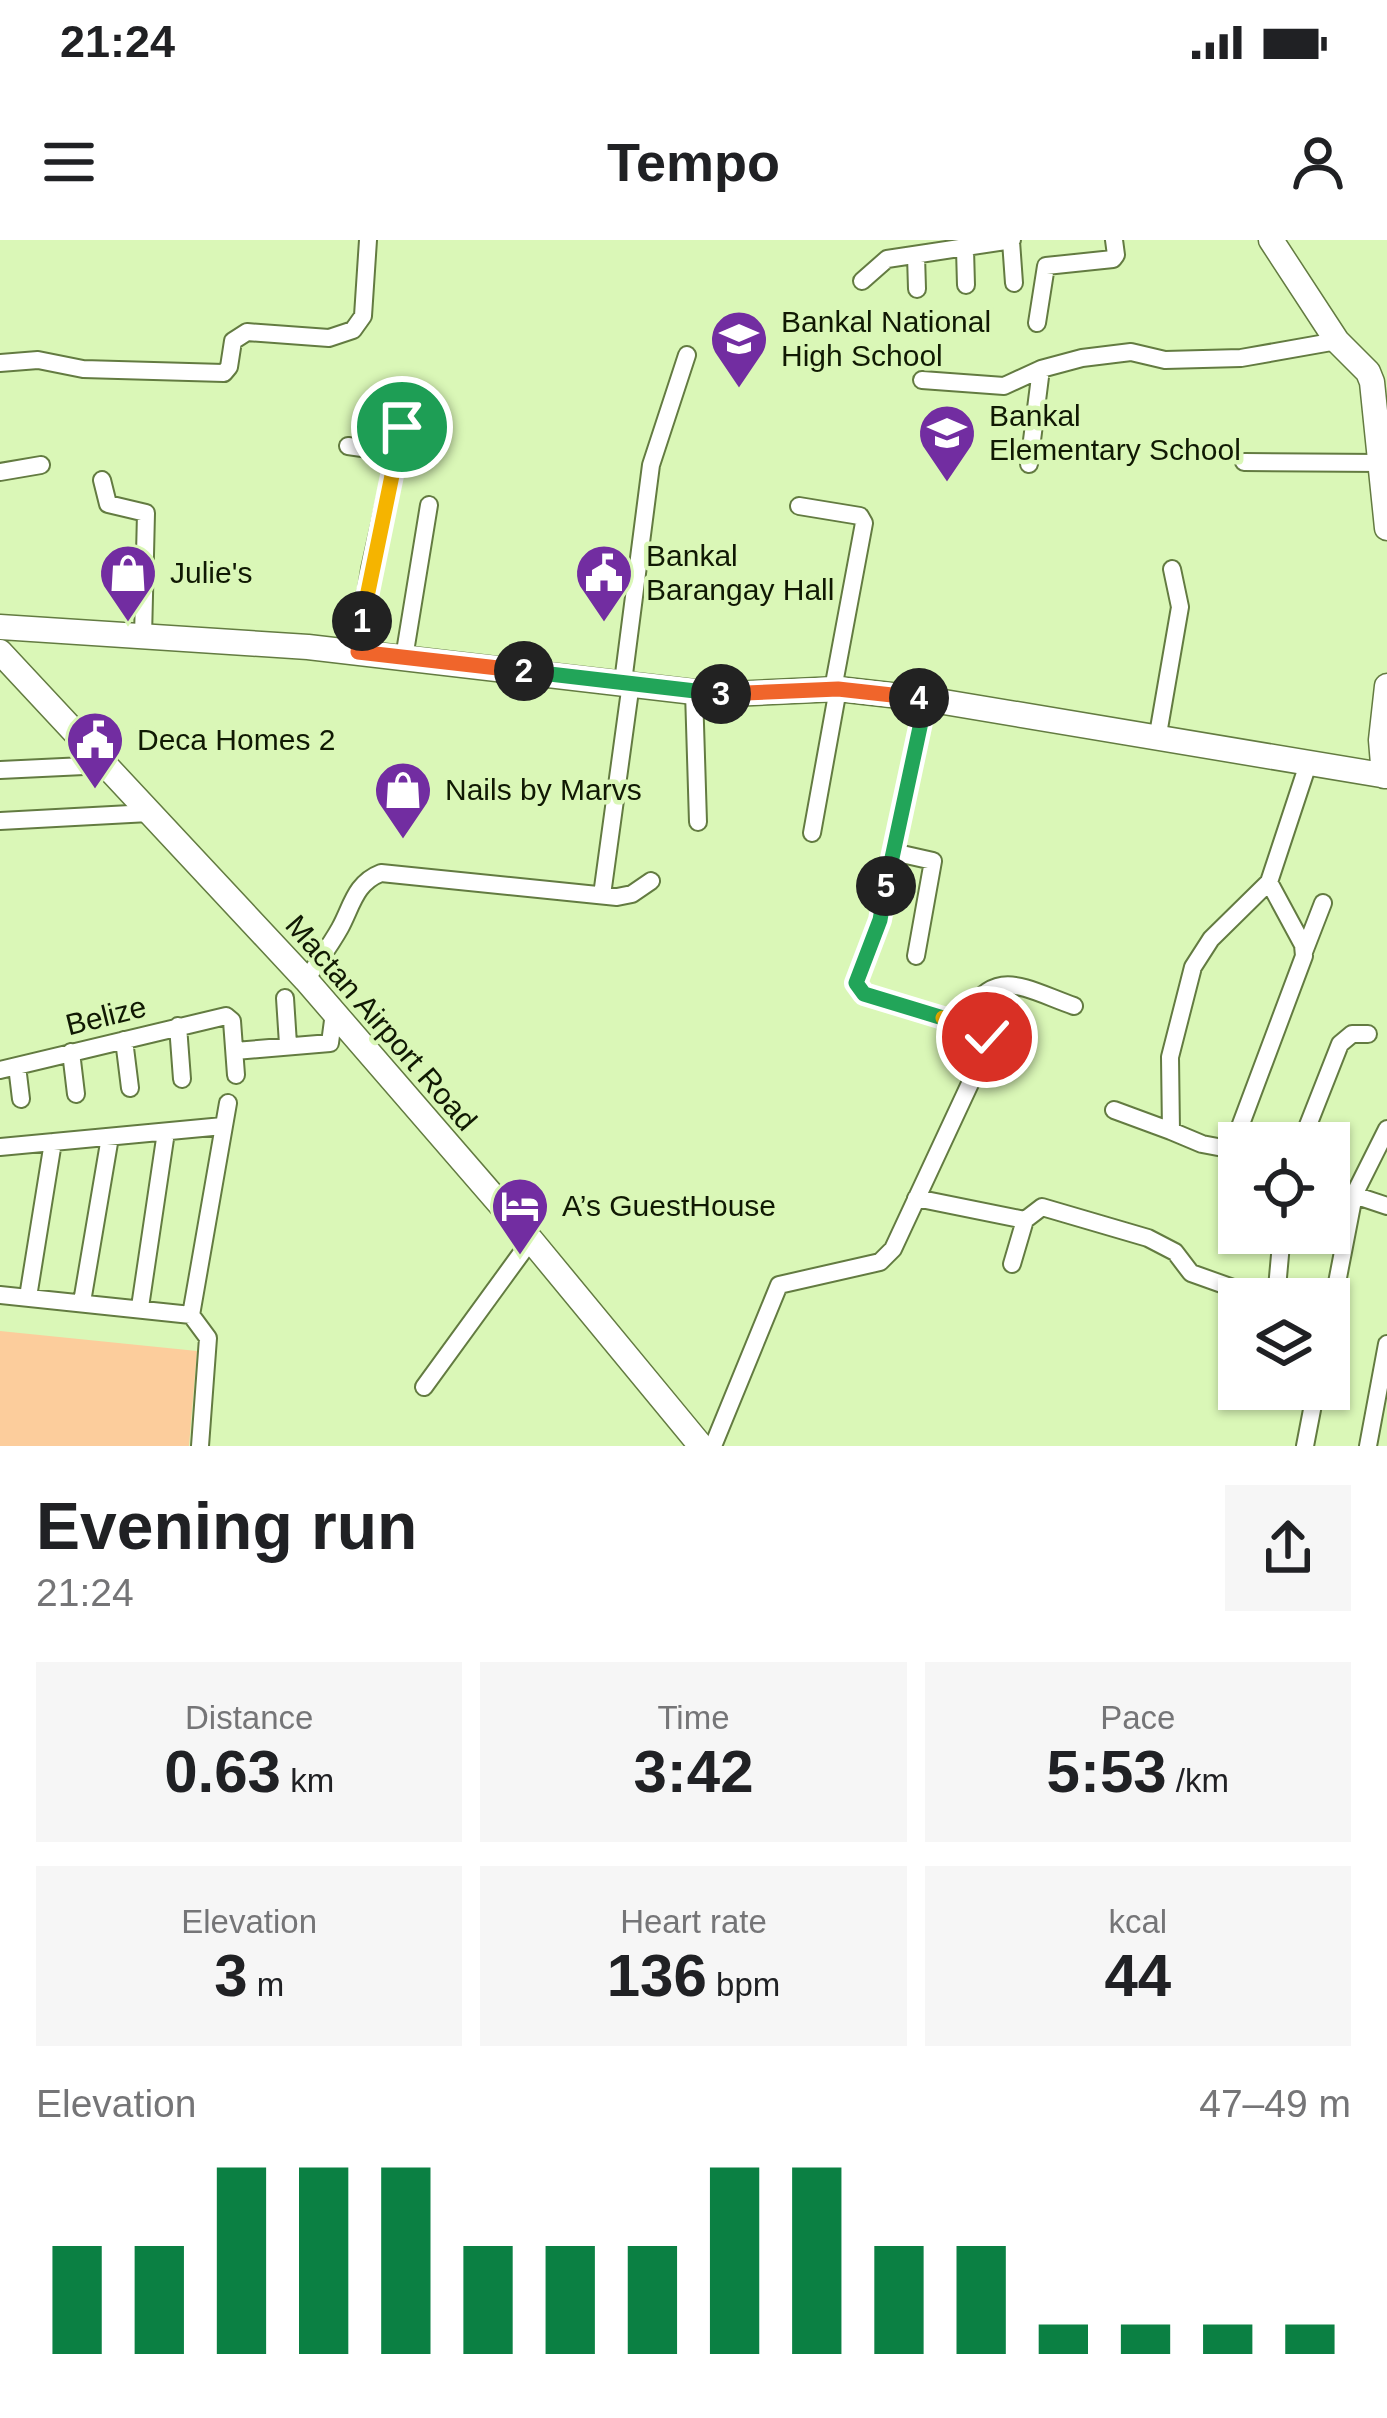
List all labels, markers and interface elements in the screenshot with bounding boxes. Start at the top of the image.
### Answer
text: 21:24 [60,16,175,67]
icon: menu [36,129,102,195]
icon: person [1285,129,1351,195]
text: Tempo [607,132,780,192]
place label: Bankal National High School [781,305,991,372]
school or university icon: Bankal National High School [708,308,770,390]
pin [351,376,453,478]
icon: arrive [369,394,435,460]
place label: Bankal Elementary School [989,399,1241,466]
school or university icon: Bankal Elementary School [916,402,978,484]
place label: Bankal Barangay Hall [646,539,834,606]
shop icon: Julie's [97,542,159,624]
public building icon: Bankal Barangay Hall [573,542,635,624]
place label: Julie's [170,556,252,589]
pin: 1 [332,591,392,651]
text: 1 [353,602,371,639]
pin: 2 [494,641,554,701]
text: 2 [515,652,533,689]
pin: 3 [691,664,751,724]
pin: 4 [889,668,949,728]
text: 3 [712,675,730,712]
text: 4 [910,679,928,716]
public building icon: Deca Homes 2 [64,709,126,791]
place label: Deca Homes 2 [137,723,335,756]
shop icon: Nails by Marvs [372,759,434,841]
place label: Nails by Marvs [445,773,642,806]
pin: 5 [856,856,916,916]
text: 5 [877,867,895,904]
street label: Mactan Airport Road [279,909,484,1137]
pin [936,986,1038,1088]
street label: Belize [62,990,150,1041]
icon: check [954,1004,1020,1070]
map controls [1218,1122,1350,1410]
button: locate [1218,1122,1350,1254]
hotel icon: A’s GuestHouse [489,1175,551,1257]
place label: A’s GuestHouse [562,1189,776,1222]
button: layers [1218,1278,1350,1410]
button: share [1225,1485,1351,1611]
text: Evening run [36,1489,417,1563]
text: 21:24 [36,1571,134,1614]
text: Distance [185,1699,313,1736]
text: Time [657,1699,730,1736]
text: Pace [1100,1699,1175,1736]
text: 0.63 [164,1738,281,1805]
text: 3:42 [633,1738,754,1805]
text: 5:53 [1047,1738,1167,1805]
text: km [281,1762,334,1799]
text: /km [1167,1762,1229,1799]
text: Elevation [181,1903,317,1940]
text: Heart rate [620,1903,767,1940]
text: kcal [1108,1903,1167,1940]
text: 3 [214,1942,248,2009]
text: 136 [607,1942,707,2009]
text: 44 [1104,1942,1171,2009]
text: m [248,1966,284,2003]
text: bpm [707,1966,780,2003]
text: Elevation [36,2082,196,2125]
text: 47–49 m [1199,2082,1351,2125]

